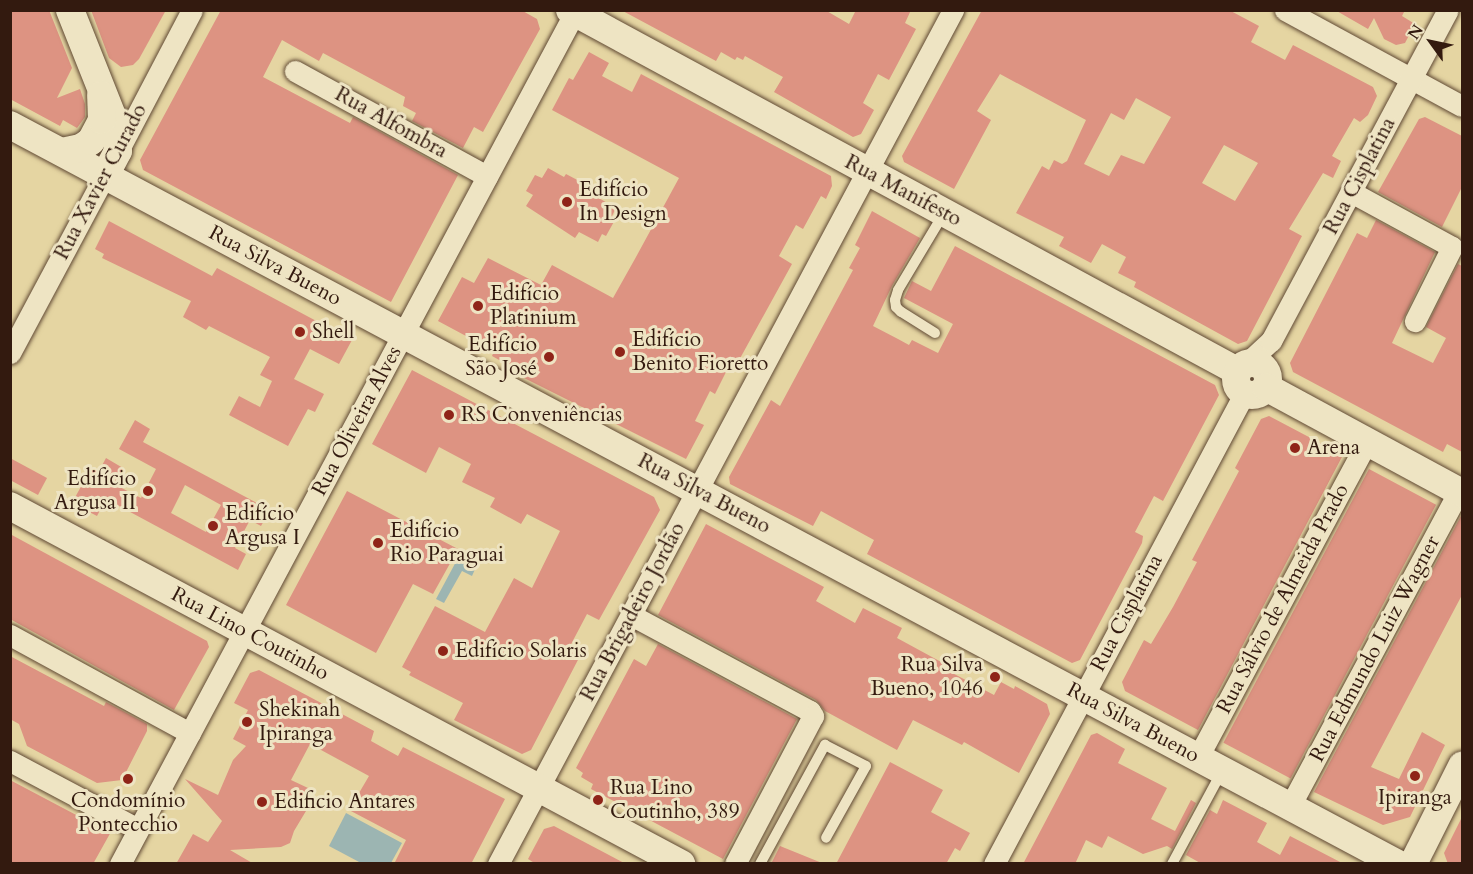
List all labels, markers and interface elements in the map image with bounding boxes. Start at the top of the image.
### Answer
north arrow [1401,12,1461,72]
text: N [1403,20,1429,44]
street label: Rua Alfombra [330,82,452,164]
street label: Rua Xavier Curado [49,100,153,264]
street label: Rua Cisplatina [1319,113,1401,239]
street label: Rua Manifesto [840,150,966,232]
place label: Edifício In Design [579,177,667,227]
marker: Edifício In Design [560,195,574,209]
street label: Rua Silva Bueno [204,220,346,312]
place label: Edifício Platinium [490,281,577,331]
marker: Edifício Platinium [471,299,485,313]
place label: Shell [312,319,354,345]
marker: Shell [293,325,307,339]
place label: Edifício Benito Fioretto [632,327,768,377]
place label: Edifício São José [465,332,537,382]
street label: Rua Oliveira Alves [307,342,407,500]
marker: Edifício Benito Fioretto [613,345,627,359]
marker: Edifício São José [542,350,556,364]
place label: RS Conveniências [461,402,622,428]
marker: RS Conveniências [442,408,456,422]
place label: Arena [1307,435,1360,461]
marker: Arena [1288,441,1302,455]
street label: Rua Silva Bueno [633,448,775,540]
place label: Edifício Argusa II [54,466,136,516]
street label: Rua Sálvio de Almeida Prado [1212,480,1354,718]
marker: Edifício Argusa II [141,484,155,498]
place label: Edifício Argusa I [225,501,300,551]
place label: Edifício Rio Paraguai [390,518,504,568]
street label: Rua Brigadeiro Jordão [575,518,691,706]
marker: Edifício Argusa I [206,519,220,533]
street label: Rua Edmundo Luiz Wagner [1305,532,1445,766]
marker: Edifício Rio Paraguai [371,536,385,550]
street label: Rua Cisplatina [1086,550,1168,676]
street label: Rua Lino Coutinho [167,582,333,686]
place label: Edifício Solaris [455,638,587,664]
marker: Edifício Solaris [436,644,450,658]
place label: Rua Silva Bueno, 1046 [870,652,983,702]
marker: Rua Silva Bueno, 1046 [988,670,1002,684]
street label: Rua Silva Bueno [1062,677,1204,769]
place label: Shekinah Ipiranga [259,697,340,747]
marker: Shekinah Ipiranga [240,715,254,729]
marker: Ipiranga [1408,769,1422,783]
marker: Condomínio Pontecchio [121,772,135,786]
place label: Rua Lino Coutinho, 389 [610,775,740,825]
place label: Ipiranga [1378,785,1452,811]
place label: Condomínio Pontecchio [71,788,185,838]
place label: Edificio Antares [274,789,415,815]
marker: Rua Lino Coutinho, 389 [591,793,605,807]
marker: Edificio Antares [255,795,269,809]

